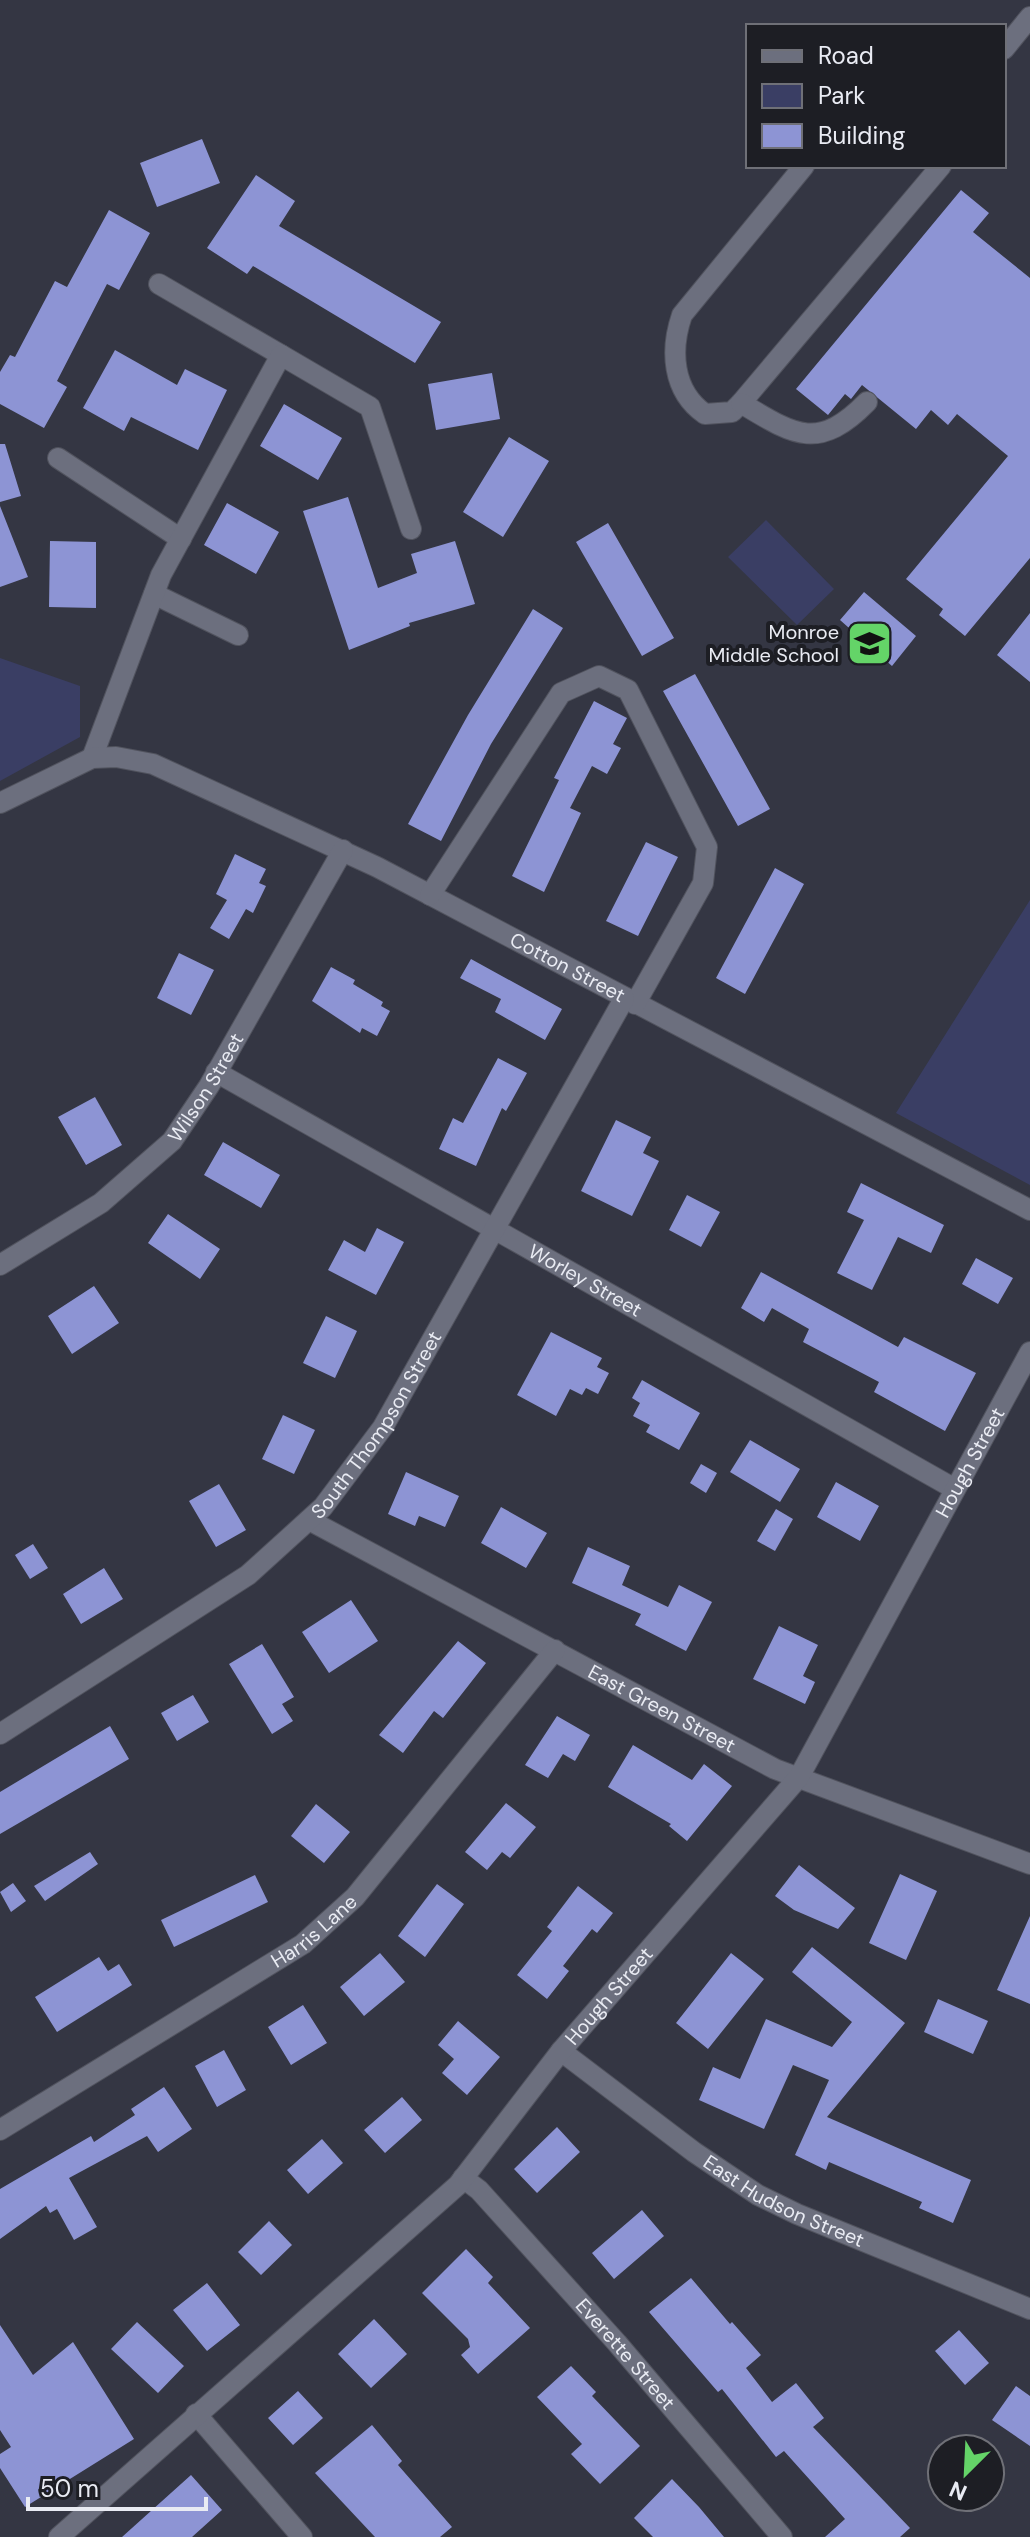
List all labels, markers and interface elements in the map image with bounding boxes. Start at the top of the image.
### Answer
legend [746,24,1006,168]
text: Road [818,40,874,71]
text: Park [818,80,865,111]
text: Building [818,120,905,151]
place label: Monroe Middle School [708,619,839,668]
school or university icon: Monroe Middle School [846,619,894,667]
street label: Cotton Street [506,926,630,1008]
street label: Wilson Street [162,1028,250,1147]
street label: Worley Street [524,1238,647,1323]
street label: South Thompson Street [305,1326,447,1525]
street label: Hough Street [929,1403,1011,1522]
street label: East Green Street [584,1659,740,1759]
street label: Harris Lane [266,1889,362,1974]
street label: Hough Street [559,1941,659,2050]
street label: East Hudson Street [698,2149,868,2253]
street label: Everette Street [570,2293,681,2415]
north arrow [926,2433,1006,2513]
scale bar [28,2461,206,2511]
text: 50 m [40,2473,99,2504]
text: N [945,2474,971,2507]

